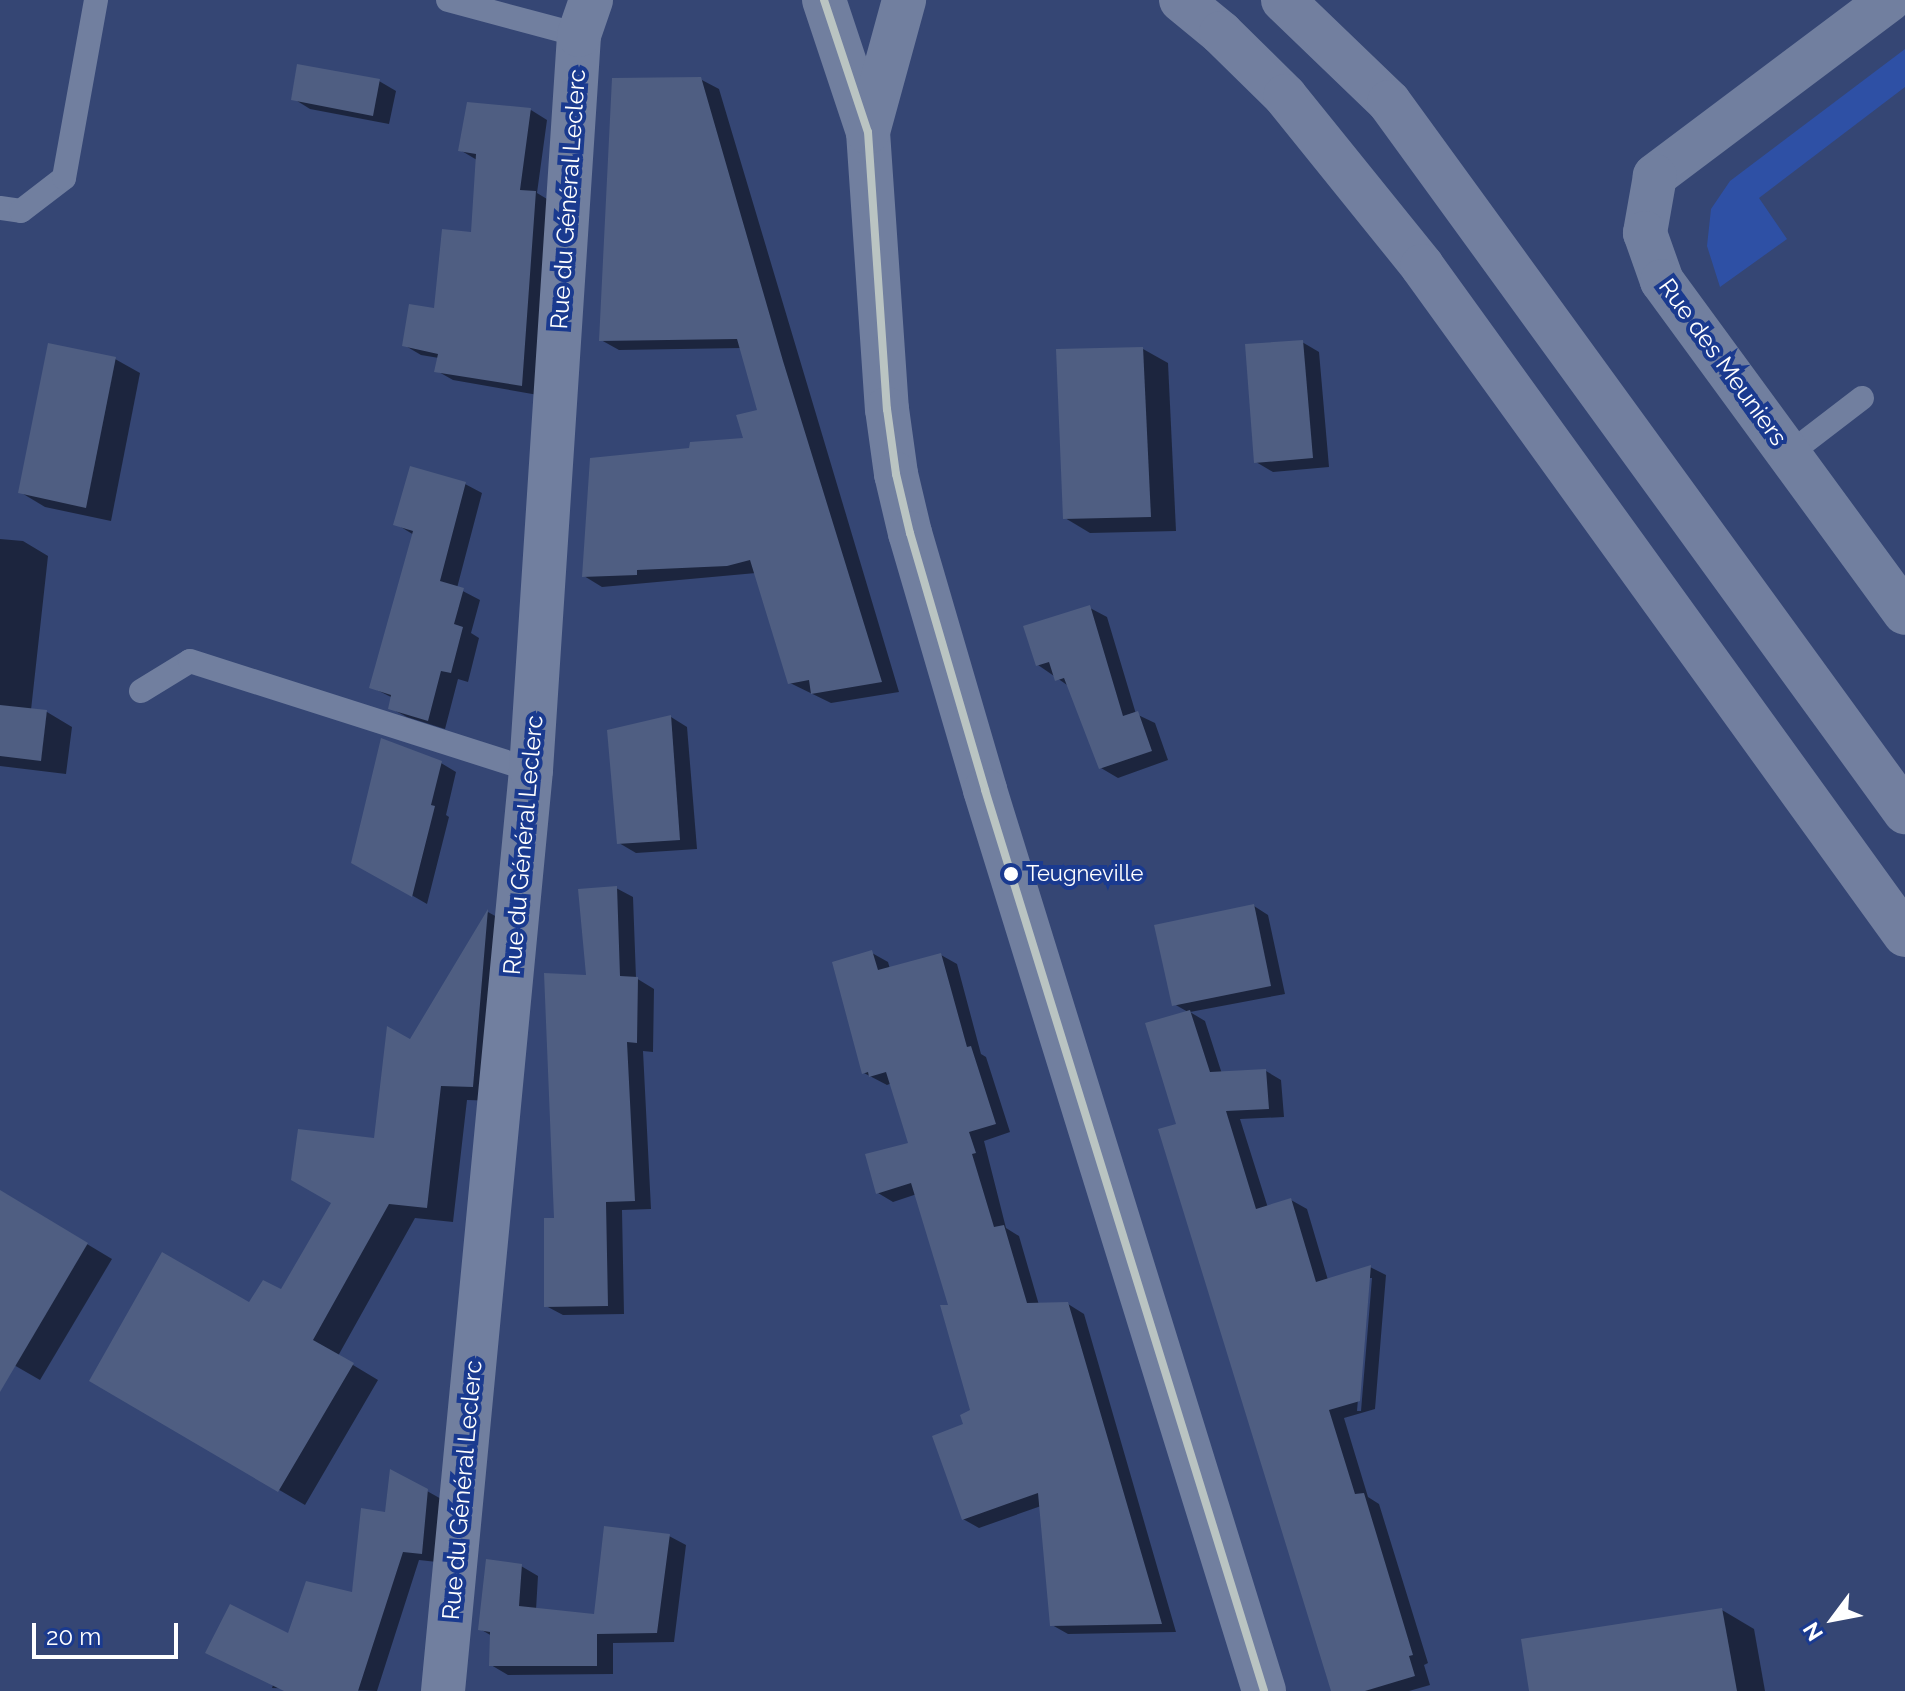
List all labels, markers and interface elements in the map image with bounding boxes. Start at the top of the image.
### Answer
street label: Rue du Général Leclerc [545,68,591,330]
street label: Rue des Meuniers [1653,273,1793,451]
street label: Rue du Général Leclerc [497,713,549,977]
place label: Teugneville [1026,861,1143,887]
marker: Teugneville [1003,866,1019,882]
street label: Rue du Général Leclerc [436,1358,488,1622]
north arrow [1793,1579,1873,1659]
scale bar [36,1607,182,1657]
text: N [1797,1618,1828,1646]
text: 20 m [46,1622,101,1651]

